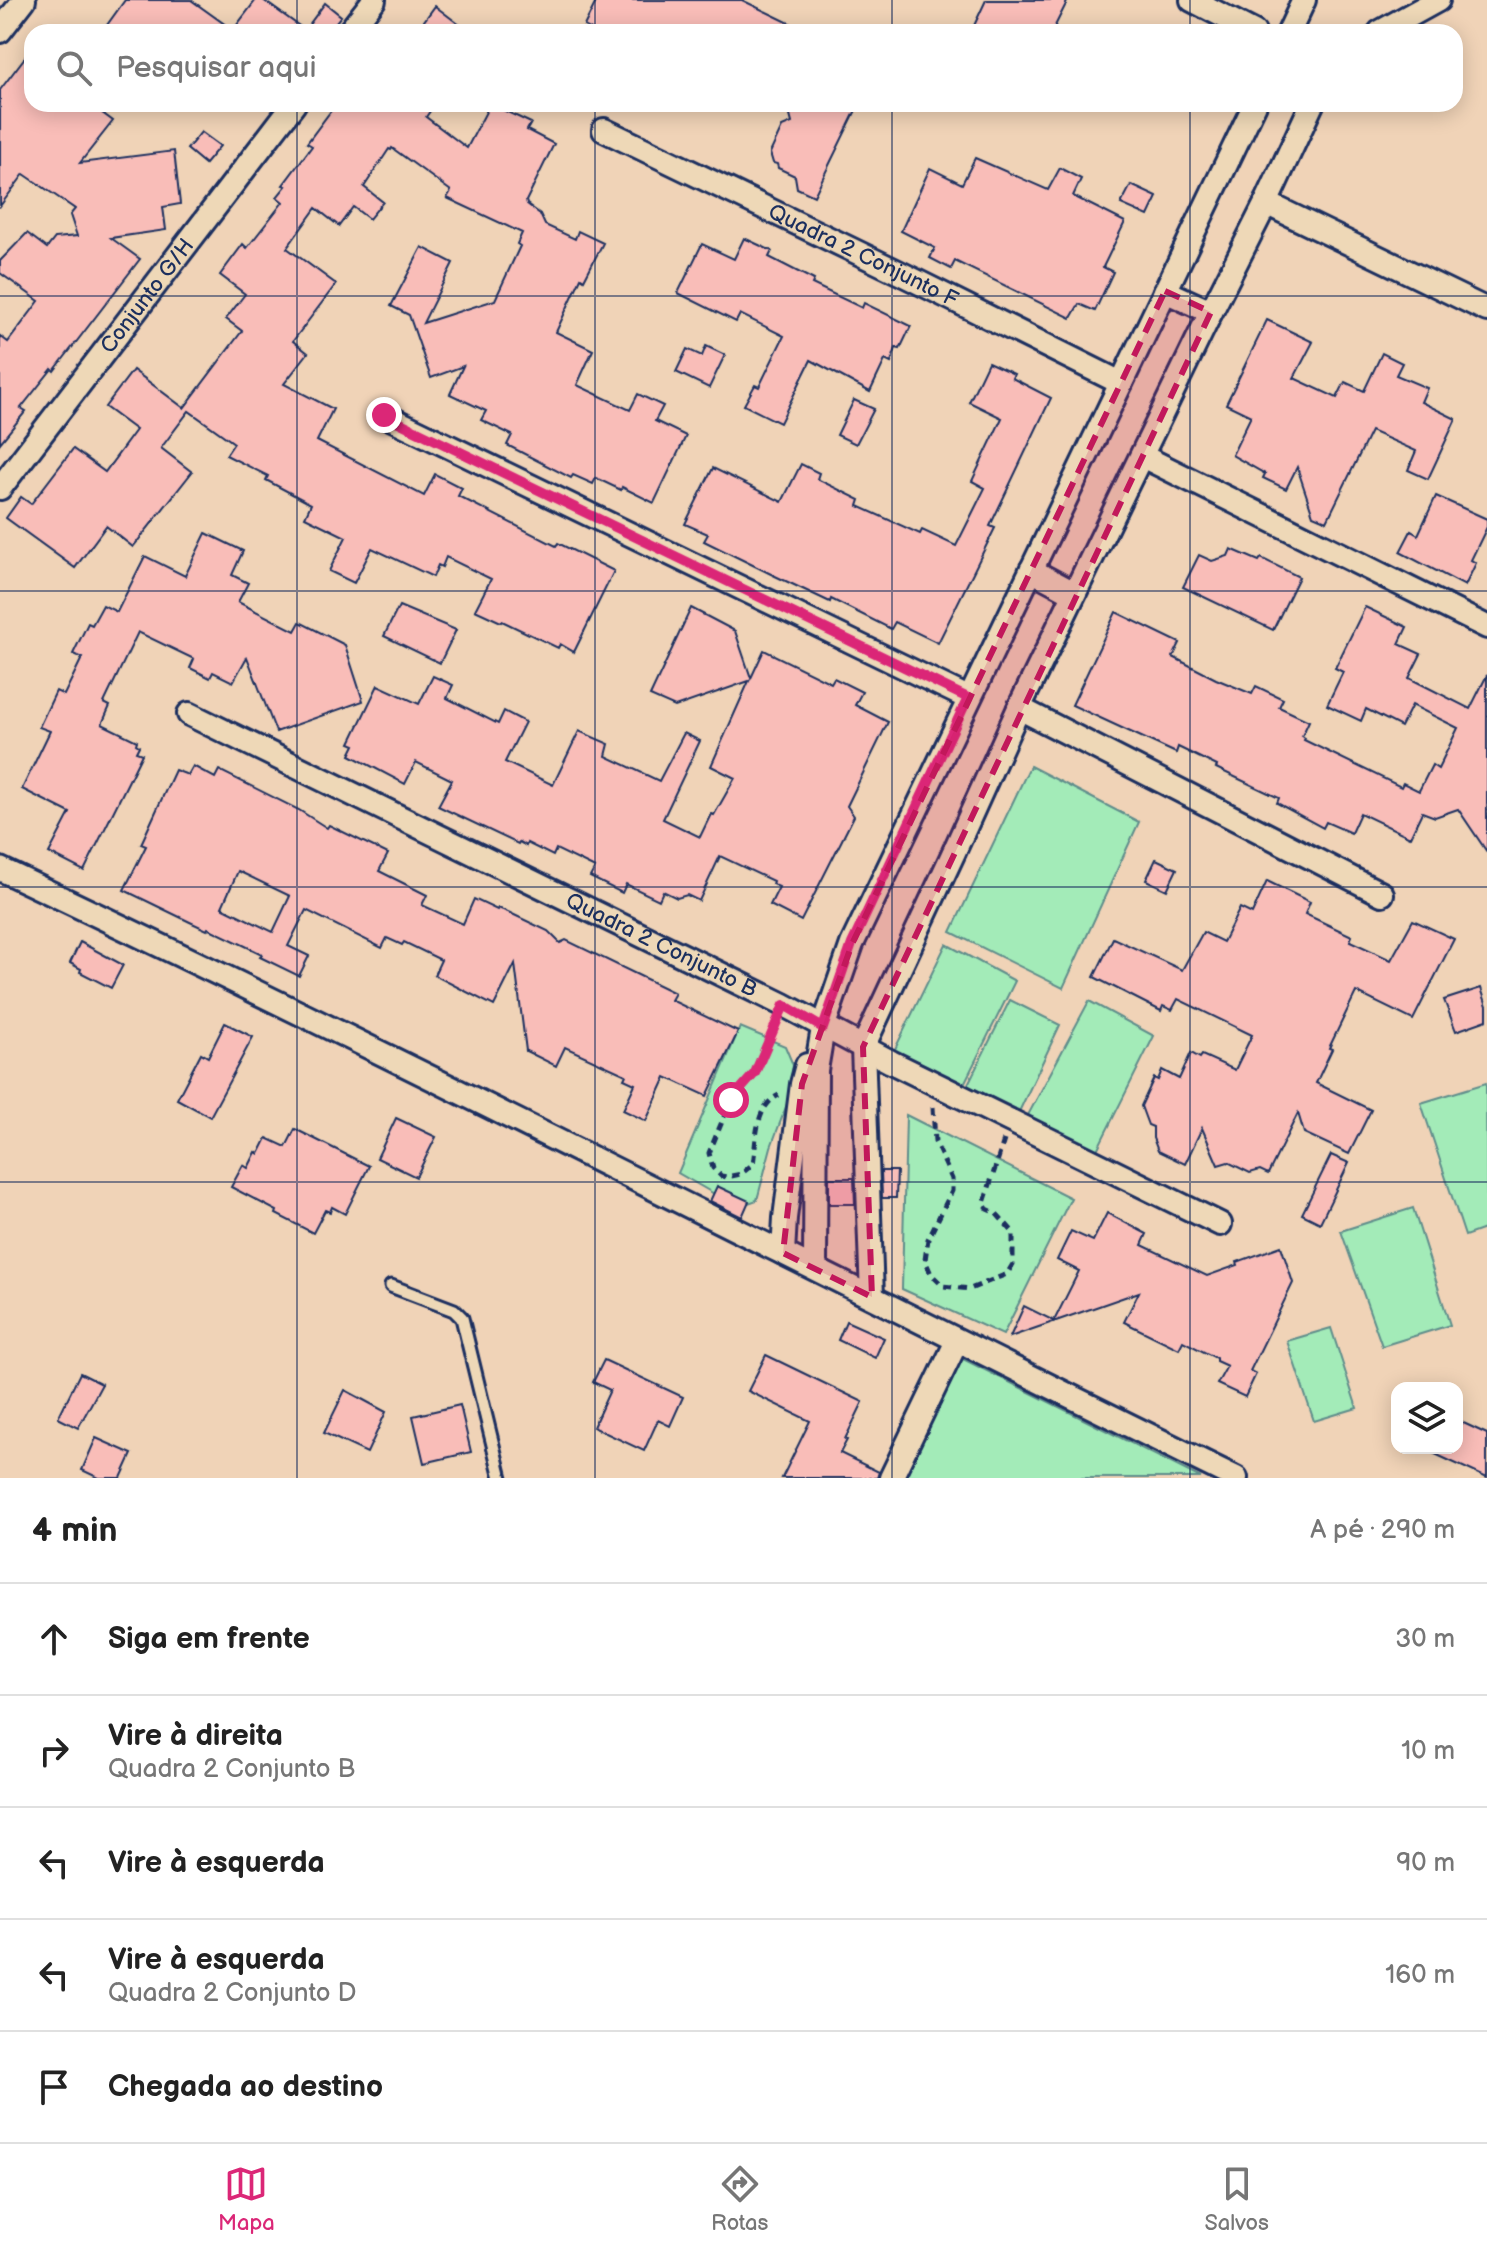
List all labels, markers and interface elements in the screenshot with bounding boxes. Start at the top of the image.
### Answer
search box [24,24,1463,112]
icon: search [52,46,96,90]
text: Pesquisar aqui [116,50,317,86]
street label: Quadra 2 Conjunto F [764,198,963,314]
street label: Conjunto G/H [95,233,200,359]
route end [366,397,402,433]
street label: Quadra 2 Conjunto B [561,887,762,1003]
route start [713,1082,749,1118]
map controls [1391,1382,1463,1454]
button: layers [1391,1382,1463,1454]
text: 4 min [32,1510,118,1551]
text: A pé · 290 m [1310,1515,1455,1546]
icon: ahead [32,1617,76,1661]
text: Siga em frente [108,1621,310,1657]
text: 30 m [1395,1624,1455,1655]
text: Vire à direita [108,1718,283,1754]
icon: right [32,1729,76,1773]
text: 10 m [1401,1736,1455,1767]
text: Quadra 2 Conjunto B [108,1754,355,1785]
icon: left [32,1841,76,1885]
text: Vire à esquerda [108,1845,325,1881]
text: 90 m [1396,1848,1455,1879]
text: Vire à esquerda [108,1942,325,1978]
icon: left [32,1953,76,1997]
text: 160 m [1385,1960,1455,1991]
text: Quadra 2 Conjunto D [108,1978,356,2009]
icon: arrive [32,2065,76,2109]
text: Chegada ao destino [108,2069,383,2105]
tab: Mapa [218,2162,275,2237]
tab: Rotas [711,2162,768,2237]
tab: Salvos [1205,2162,1269,2237]

